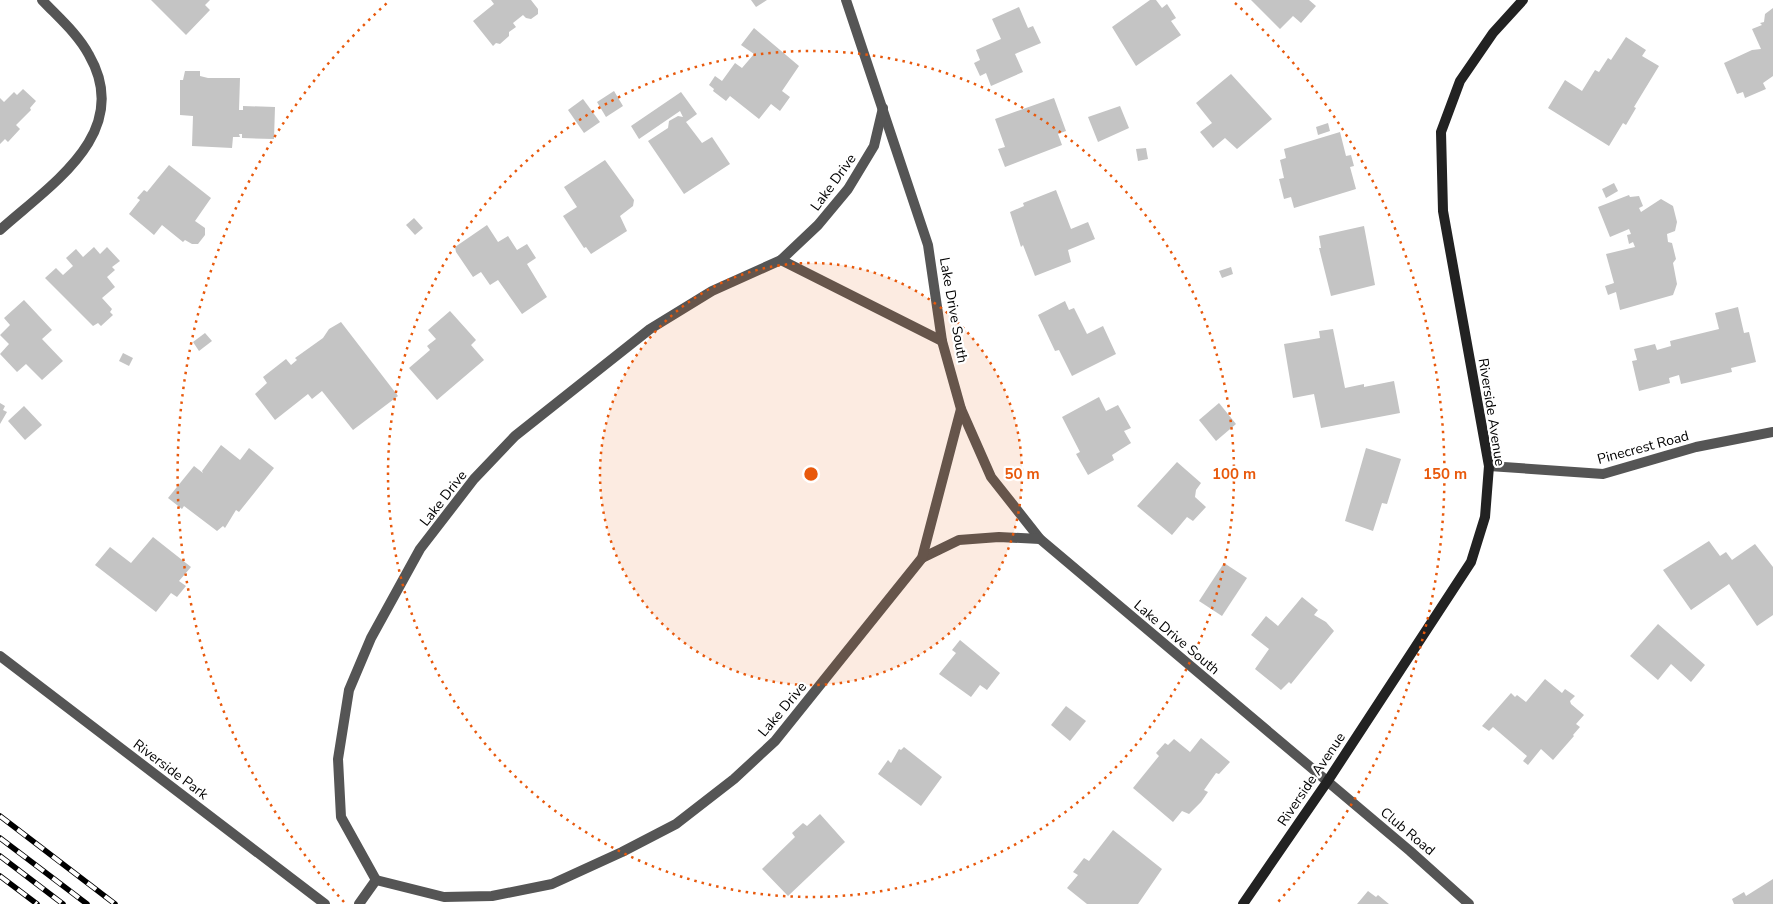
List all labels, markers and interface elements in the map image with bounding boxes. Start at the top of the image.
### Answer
street label: Lake Drive [806,150,861,215]
street label: Lake Drive South [935,256,972,364]
street label: Riverside Avenue [1474,357,1509,467]
street label: Pinecrest Road [1595,426,1691,469]
text: 50 m [1004,464,1040,484]
text: 100 m [1212,464,1256,484]
text: 150 m [1423,464,1467,484]
centre of rings [802,465,820,483]
street label: Lake Drive [416,466,471,530]
street label: Lake Drive South [1130,596,1224,679]
street label: Lake Drive [754,678,811,741]
street label: Riverside Avenue [1273,729,1350,830]
street label: Riverside Park [129,735,213,804]
street label: Club Road [1376,803,1439,860]

